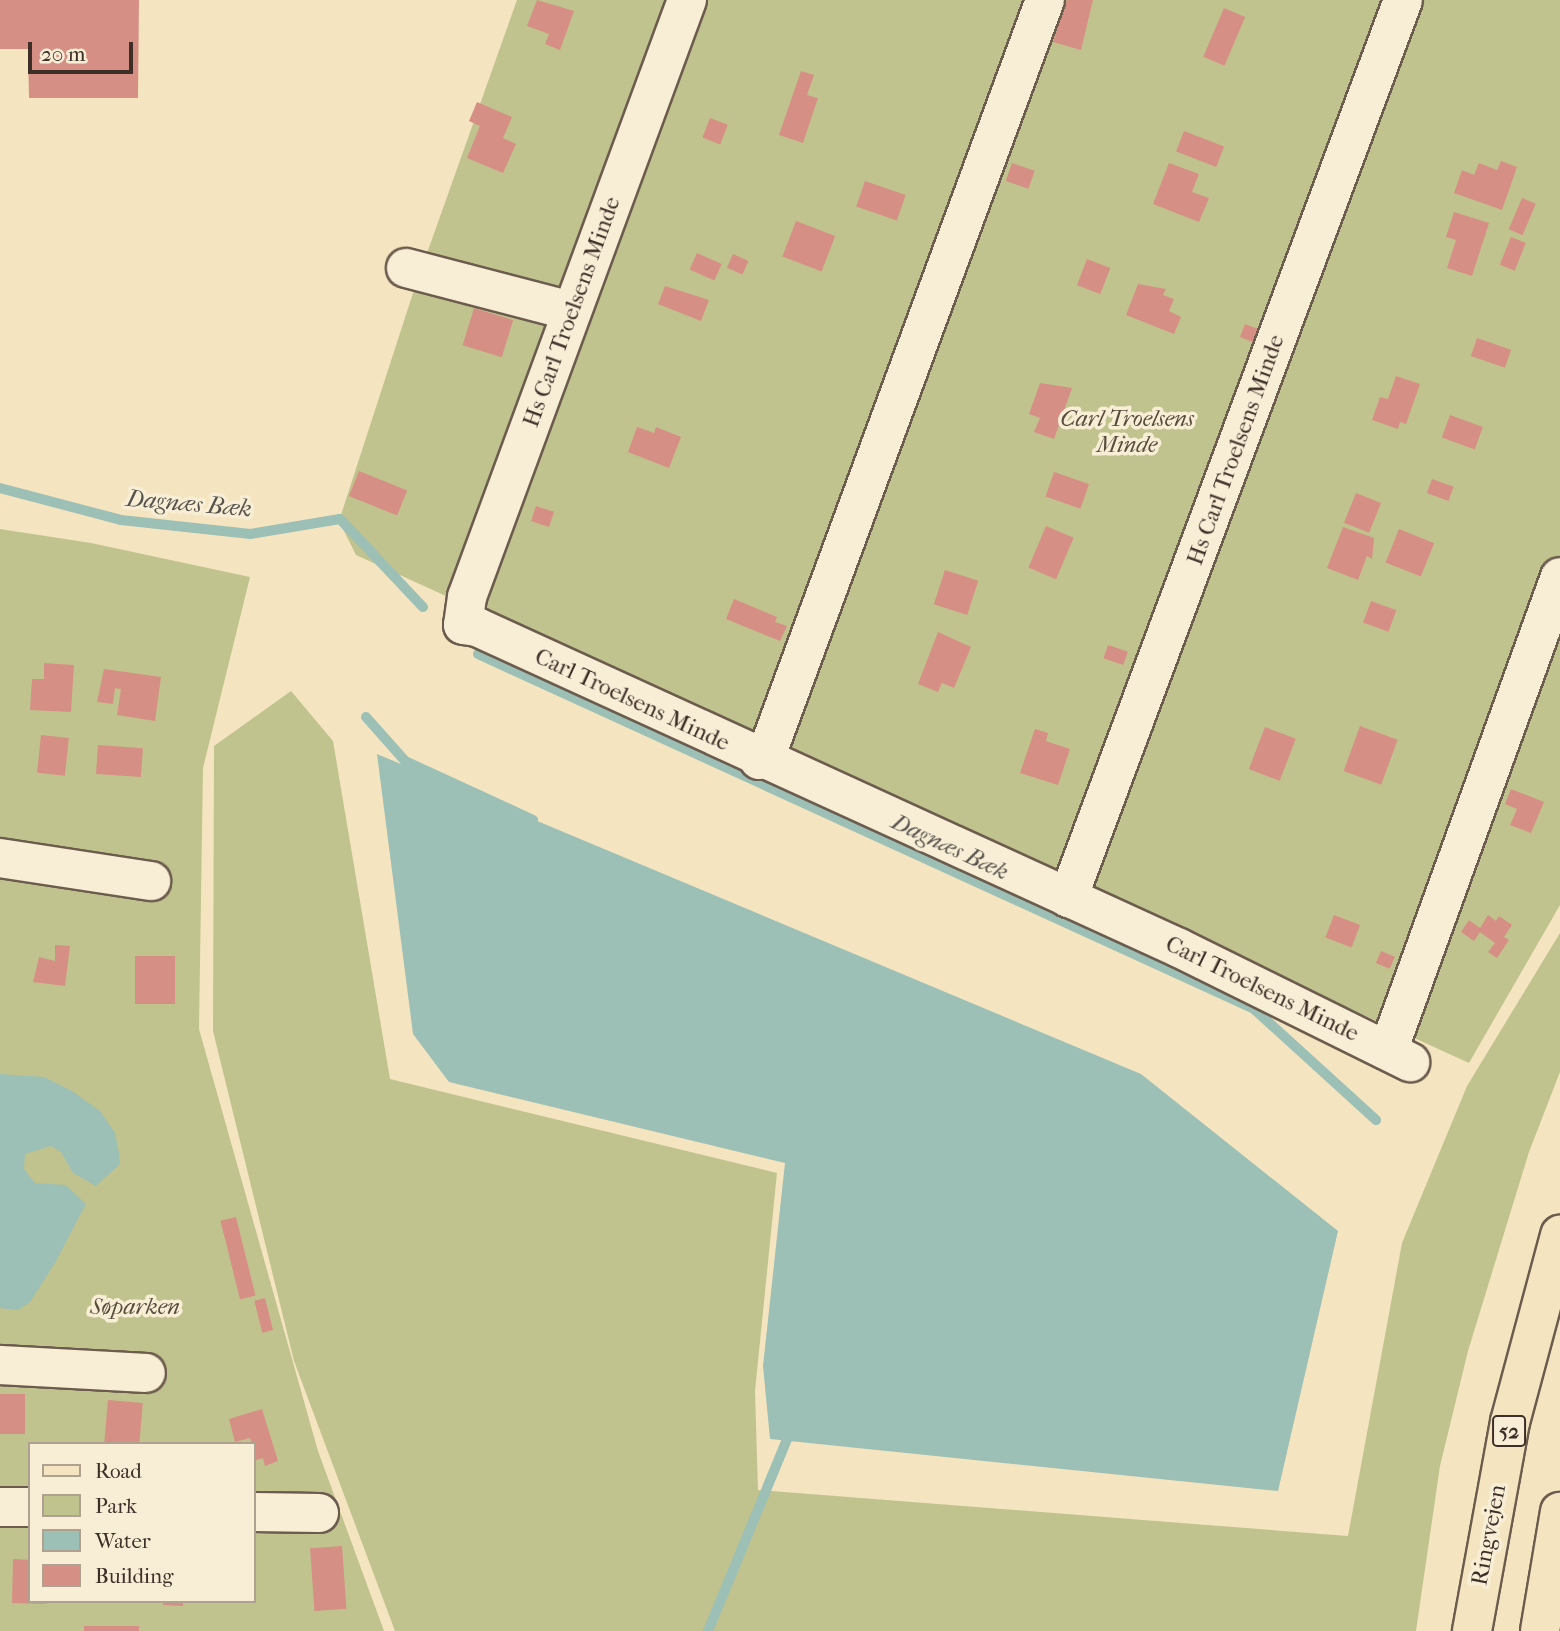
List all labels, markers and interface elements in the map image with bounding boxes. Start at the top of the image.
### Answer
scale bar [32,28,136,72]
text: 20 m [41,42,85,66]
street label: Hs Carl Troelsens Minde [517,193,627,431]
street label: Hs Carl Troelsens Minde [1181,331,1291,569]
park label: Carl Troelsens Minde [1060,405,1194,459]
water label: Dagnæs Bæk [125,484,253,524]
street label: Carl Troelsens Minde [530,643,734,757]
water label: Dagnæs Bæk [887,807,1013,887]
street label: Carl Troelsens Minde [1161,930,1363,1048]
park label: Søparken [90,1293,180,1321]
road number: 52 [1492,1414,1526,1448]
legend [28,1442,256,1603]
text: Road [95,1459,142,1483]
street label: Ringvejen [1466,1482,1512,1588]
text: Park [95,1494,137,1518]
text: Water [95,1529,151,1553]
text: Building [95,1564,173,1588]

